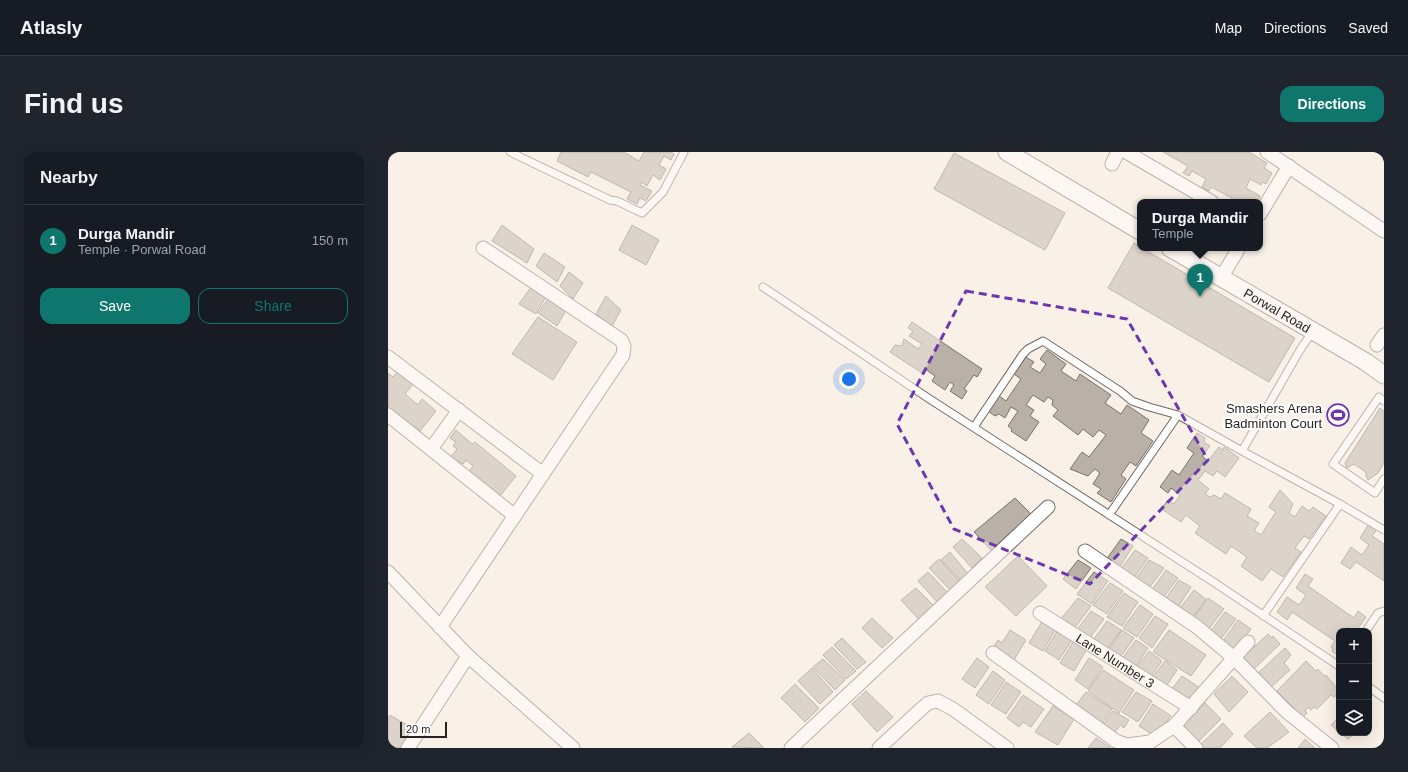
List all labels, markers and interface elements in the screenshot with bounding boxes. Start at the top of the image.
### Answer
text: Atlasly [20,17,82,38]
text: Map [1215,20,1242,36]
text: Directions [1264,20,1326,36]
text: Saved [1348,20,1388,36]
button: Directions [1280,86,1384,122]
text: Find us [24,88,124,119]
text: Nearby [40,168,98,187]
popup [1137,199,1263,251]
text: Durga Mandir [1152,209,1248,226]
text: Durga Mandir [78,225,175,242]
text: Temple [1152,226,1194,241]
text: 1 [49,233,57,248]
text: 150 m [312,233,348,248]
text: Temple · Porwal Road [78,242,206,257]
pin: 1 [1187,264,1213,297]
street label: Porwal Road [1241,285,1313,336]
button: Save [40,288,190,324]
button: Share [198,288,348,324]
your location [839,369,859,389]
place label: Smashers Arena Badminton Court [1224,401,1323,431]
sports icon: Smashers Arena Badminton Court [1325,402,1351,428]
map controls [1336,628,1372,736]
button: + [1336,628,1372,664]
street label: Lane Number 3 [1073,631,1157,691]
button: − [1336,664,1372,700]
button: layers [1336,700,1372,736]
scale bar [400,720,447,739]
text: 20 m [406,723,430,735]

